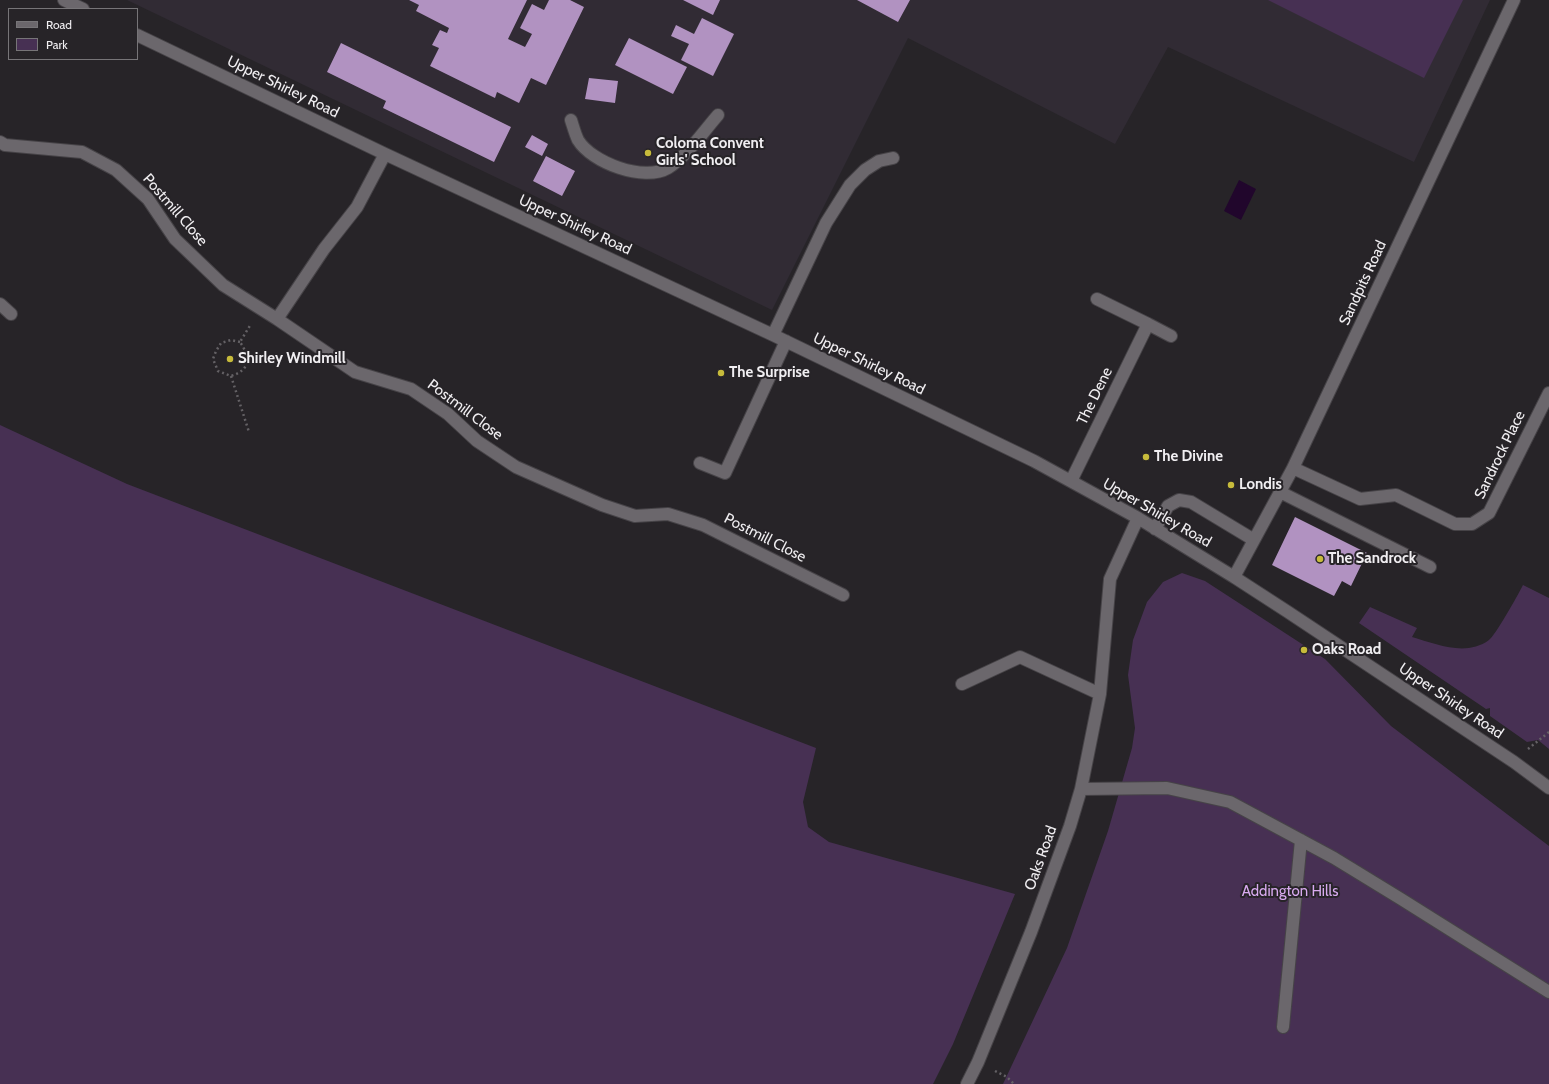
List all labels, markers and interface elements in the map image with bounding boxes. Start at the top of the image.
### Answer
legend [8,8,138,60]
text: Road [46,17,72,32]
text: Park [46,37,68,52]
street label: Upper Shirley Road [224,52,342,122]
place label: Coloma Convent Girls' School [656,135,764,170]
marker: Coloma Convent Girls' School [643,148,653,158]
street label: Postmill Close [139,170,211,250]
street label: Upper Shirley Road [516,191,634,259]
street label: Sandpits Road [1336,238,1390,328]
street label: Upper Shirley Road [810,329,928,399]
place label: Shirley Windmill [238,350,346,368]
marker: Shirley Windmill [225,354,235,364]
place label: The Surprise [729,364,810,382]
street label: The Dene [1073,364,1117,428]
marker: The Surprise [716,368,726,378]
street label: Postmill Close [424,376,506,444]
street label: Sandrock Place [1471,408,1529,502]
place label: The Divine [1154,448,1223,466]
marker: The Divine [1141,452,1151,462]
street label: Upper Shirley Road [1099,475,1215,551]
place label: Londis [1239,476,1282,494]
marker: Londis [1226,480,1236,490]
street label: Postmill Close [721,510,809,566]
place label: The Sandrock [1328,550,1416,568]
marker: The Sandrock [1315,554,1325,564]
place label: Oaks Road [1312,641,1381,659]
marker: Oaks Road [1299,645,1309,655]
street label: Upper Shirley Road [1395,659,1507,743]
street label: Oaks Road [1021,823,1061,893]
park label: Addington Hills [1242,883,1338,901]

